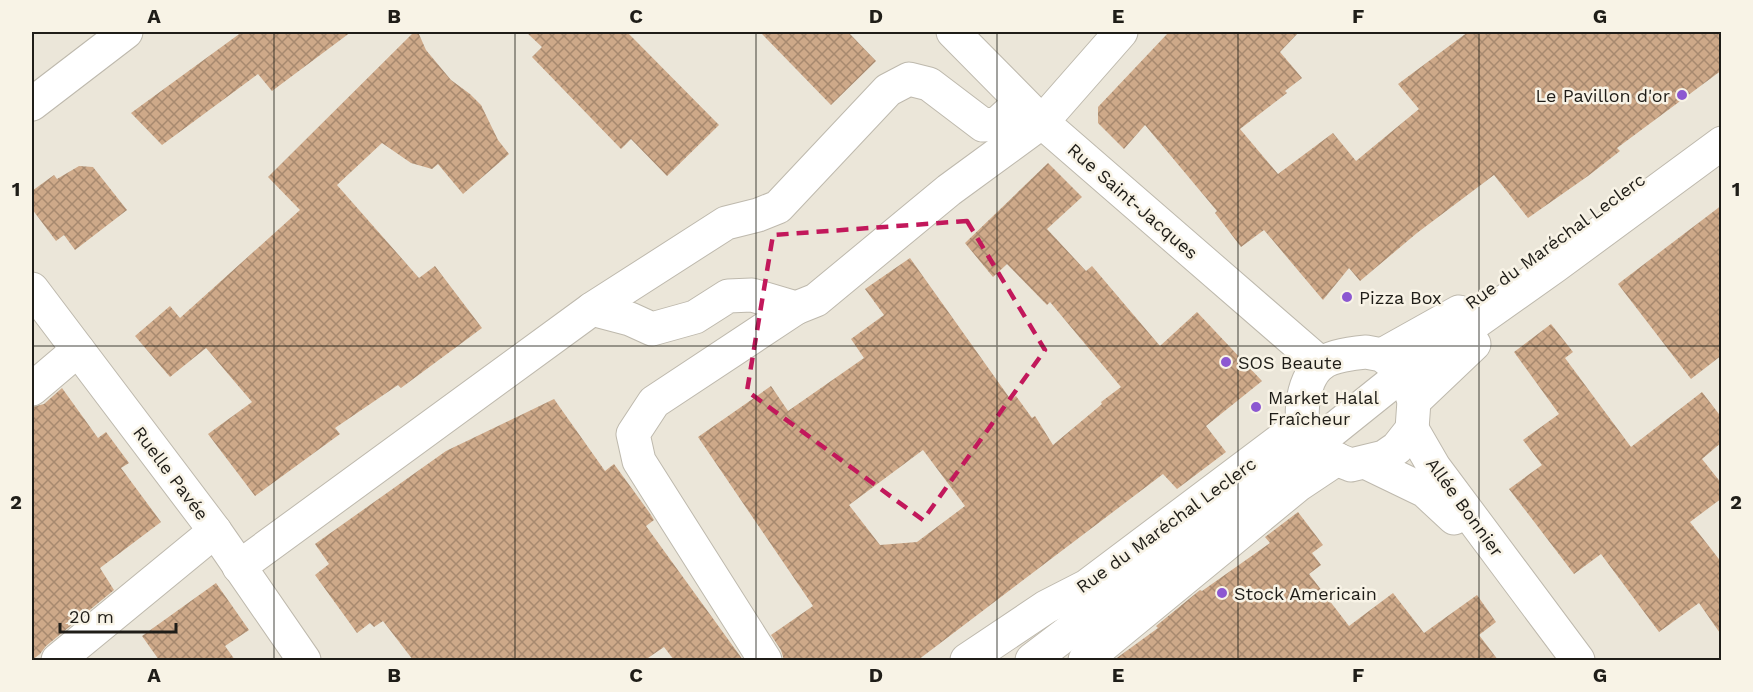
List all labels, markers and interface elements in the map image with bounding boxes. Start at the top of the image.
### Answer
text: A [147,4,161,28]
text: B [387,4,401,28]
text: C [629,4,643,28]
text: D [869,4,883,28]
text: E [1112,4,1124,28]
text: F [1352,4,1364,28]
text: G [1593,4,1607,28]
place label: Le Pavillon d'or [1536,85,1670,106]
marker: Le Pavillon d'or [1675,88,1689,102]
street label: Rue Saint-Jacques [1064,139,1202,263]
street label: Rue du Maréchal Leclerc [1461,169,1649,313]
text: 1 [12,177,20,201]
text: 1 [1732,177,1740,201]
place label: Pizza Box [1359,287,1442,308]
marker: Pizza Box [1340,290,1354,304]
place label: SOS Beaute [1238,352,1342,373]
marker: SOS Beaute [1219,355,1233,369]
place label: Market Halal Fraîcheur [1268,387,1379,429]
marker: Market Halal Fraîcheur [1249,400,1263,414]
street label: Ruelle Pavée [129,422,213,524]
street label: Rue du Maréchal Leclerc [1072,453,1260,597]
street label: Allée Bonnier [1422,453,1508,561]
text: 2 [10,490,22,514]
text: 2 [1730,490,1742,514]
place label: Stock Americain [1234,583,1377,604]
marker: Stock Americain [1215,586,1229,600]
scale bar [60,596,176,634]
text: 20 m [69,606,114,627]
text: A [147,663,161,687]
text: B [387,663,401,687]
text: C [629,663,643,687]
text: D [869,663,883,687]
text: E [1112,663,1124,687]
text: F [1352,663,1364,687]
text: G [1593,663,1607,687]

